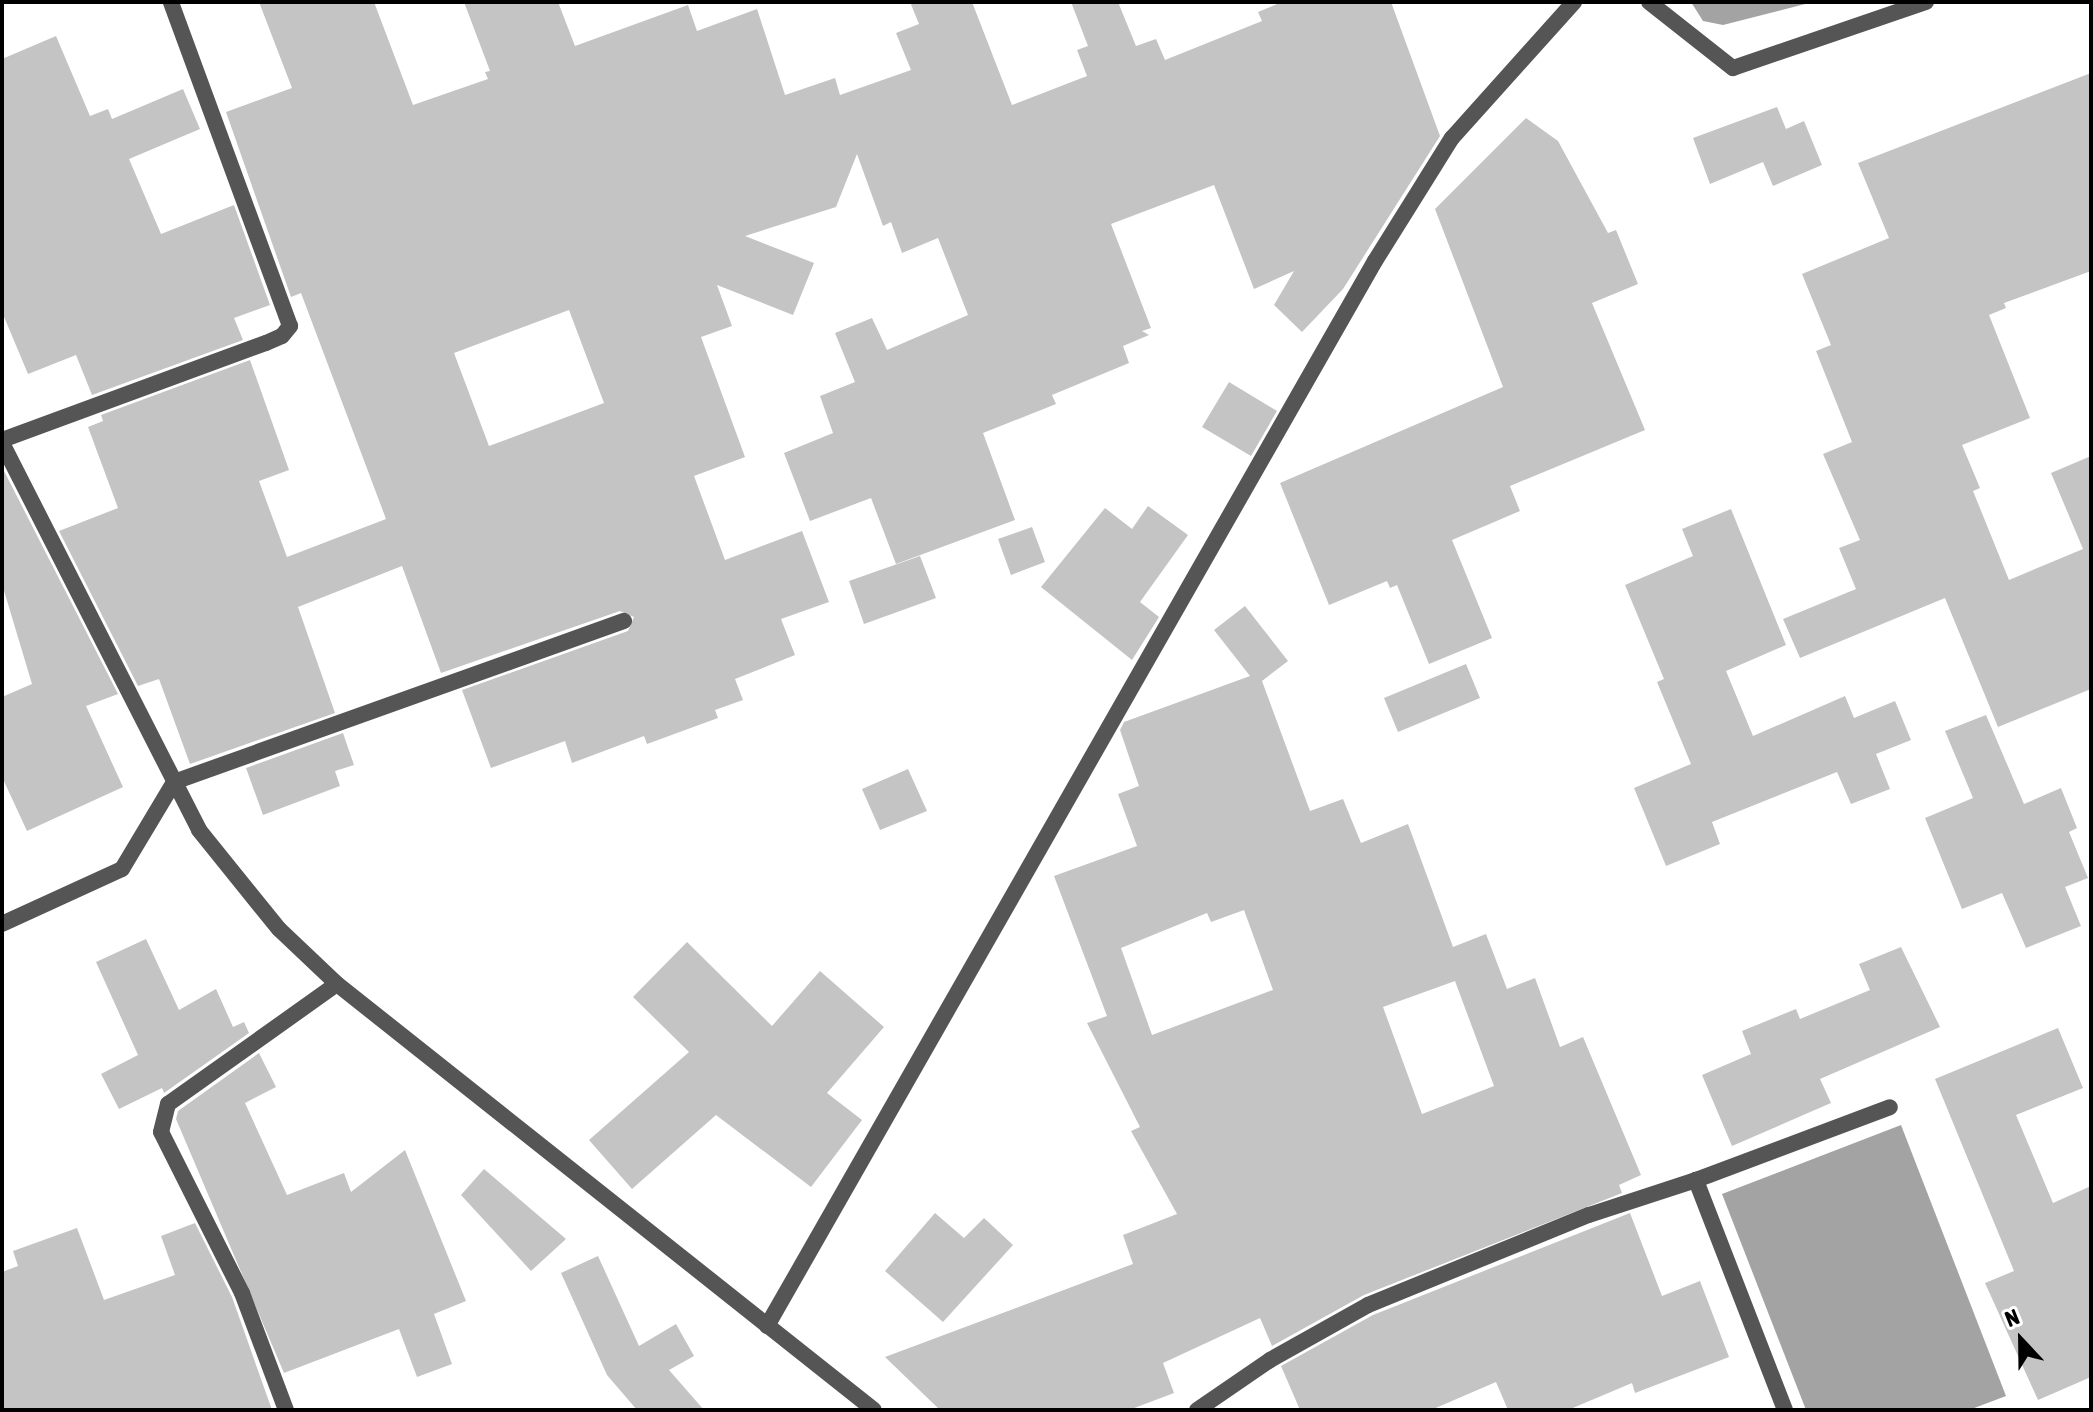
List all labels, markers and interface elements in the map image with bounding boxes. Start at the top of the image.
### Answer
north arrow [1981,1300,2061,1380]
text: N [2001,1303,2023,1332]

